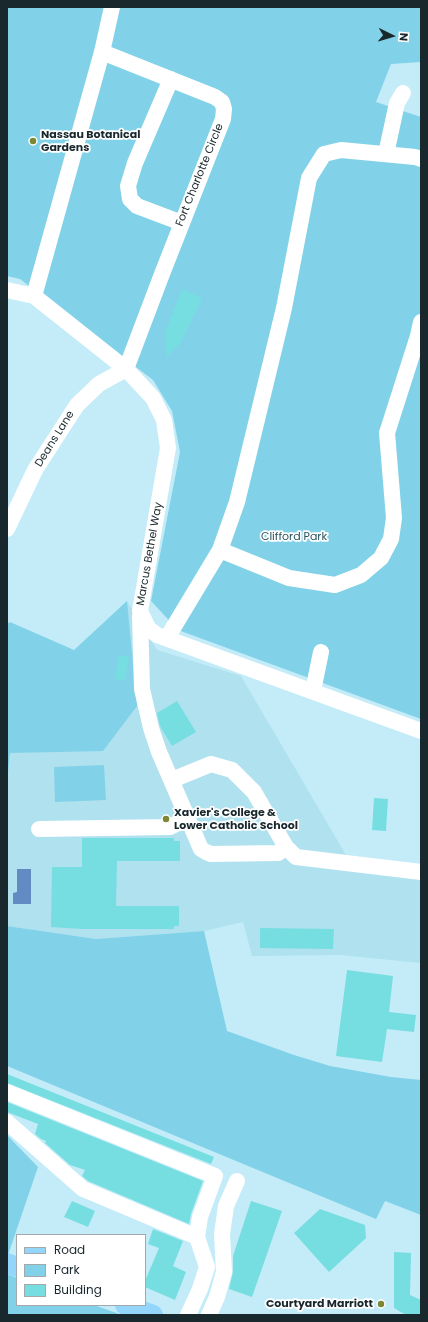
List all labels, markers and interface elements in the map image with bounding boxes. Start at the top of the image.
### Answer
north arrow [372,16,412,56]
text: N [396,32,412,42]
street label: Fort Charlotte Circle [173,122,227,228]
place label: Nassau Botanical Gardens [41,128,140,154]
marker: Nassau Botanical Gardens [28,136,38,146]
street label: Deans Lane [32,408,78,470]
street label: Marcus Bethel Way [134,501,166,607]
park label: Clifford Park [261,530,327,544]
place label: Xavier's College & Lower Catholic School [174,806,298,832]
marker: Xavier's College & Lower Catholic School [161,814,171,824]
legend [16,1234,146,1306]
text: Road [54,1241,85,1258]
text: Park [54,1261,80,1278]
text: Building [54,1281,102,1298]
place label: Courtyard Marriott [266,1297,373,1311]
marker: Courtyard Marriott [376,1299,386,1309]

